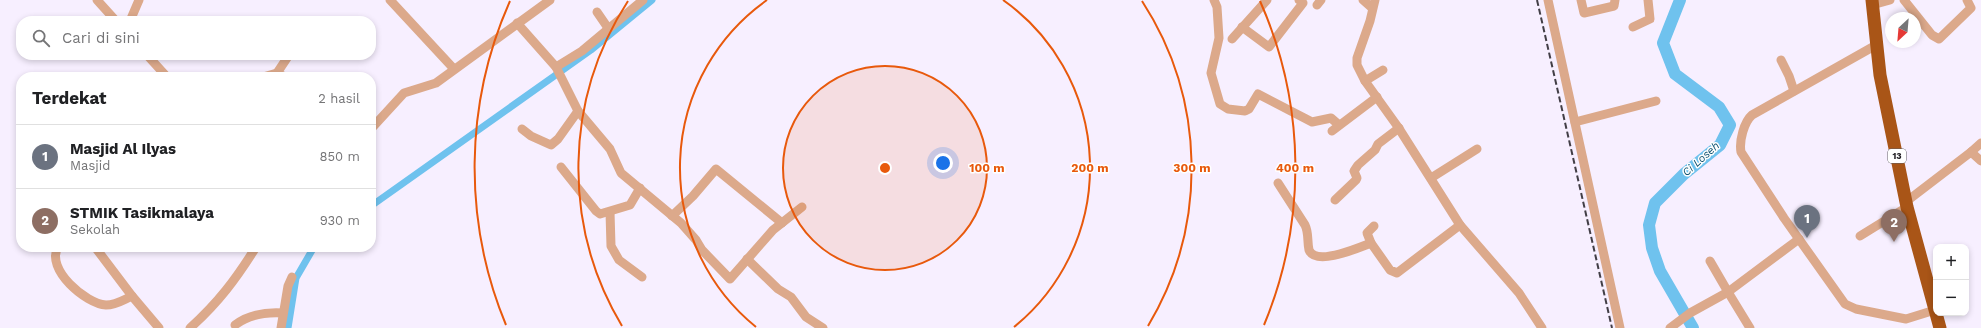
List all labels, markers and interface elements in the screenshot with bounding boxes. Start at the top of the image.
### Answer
north arrow [1885,12,1921,48]
search box [16,16,376,60]
icon: search [30,27,52,49]
text: Cari di sini [62,29,140,47]
text: Terdekat [32,88,107,108]
text: 2 hasil [318,91,360,106]
water label: Ci Loseh [1680,139,1722,179]
text: Masjid Al Ilyas [70,140,176,158]
text: 1 [42,149,48,164]
text: 850 m [320,149,360,164]
road number: 13 [1888,149,1906,163]
your location [933,153,953,173]
text: Masjid [70,158,110,173]
centre of rings [878,161,892,175]
text: 100 m [969,161,1005,175]
text: 200 m [1071,161,1109,175]
text: 300 m [1173,161,1211,175]
text: 400 m [1276,161,1314,175]
text: STMIK Tasikmalaya [70,204,214,222]
pin: 1 [1794,205,1820,238]
pin: 2 [1881,209,1907,242]
text: 2 [41,213,49,228]
text: 930 m [320,213,360,228]
text: Sekolah [70,222,120,237]
map controls [1933,244,1969,316]
button: + [1933,244,1969,280]
button: − [1933,280,1969,316]

